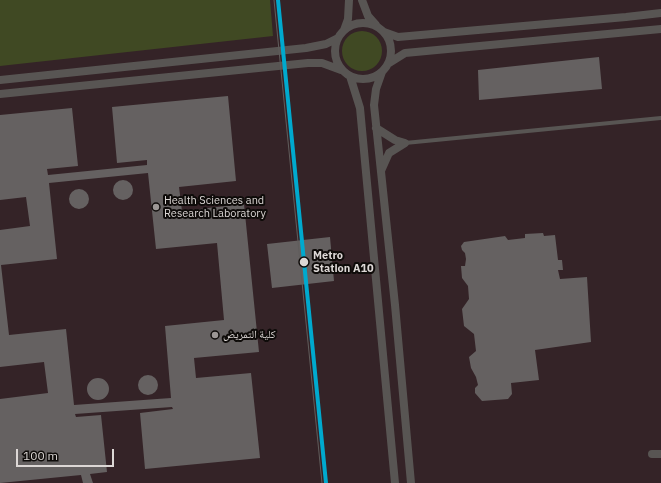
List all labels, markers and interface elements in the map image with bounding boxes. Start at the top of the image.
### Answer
place label: Health Sciences and Research Laboratory [164,194,266,220]
marker: Health Sciences and Research Laboratory [151,202,161,212]
place label: Metro Station A10 [313,249,374,275]
marker: Metro Station A10 [298,256,310,268]
place label: كلية التمريض [223,328,276,342]
marker: كلية التمريض [210,330,220,340]
scale bar [18,441,116,467]
text: 100 m [23,448,58,463]

